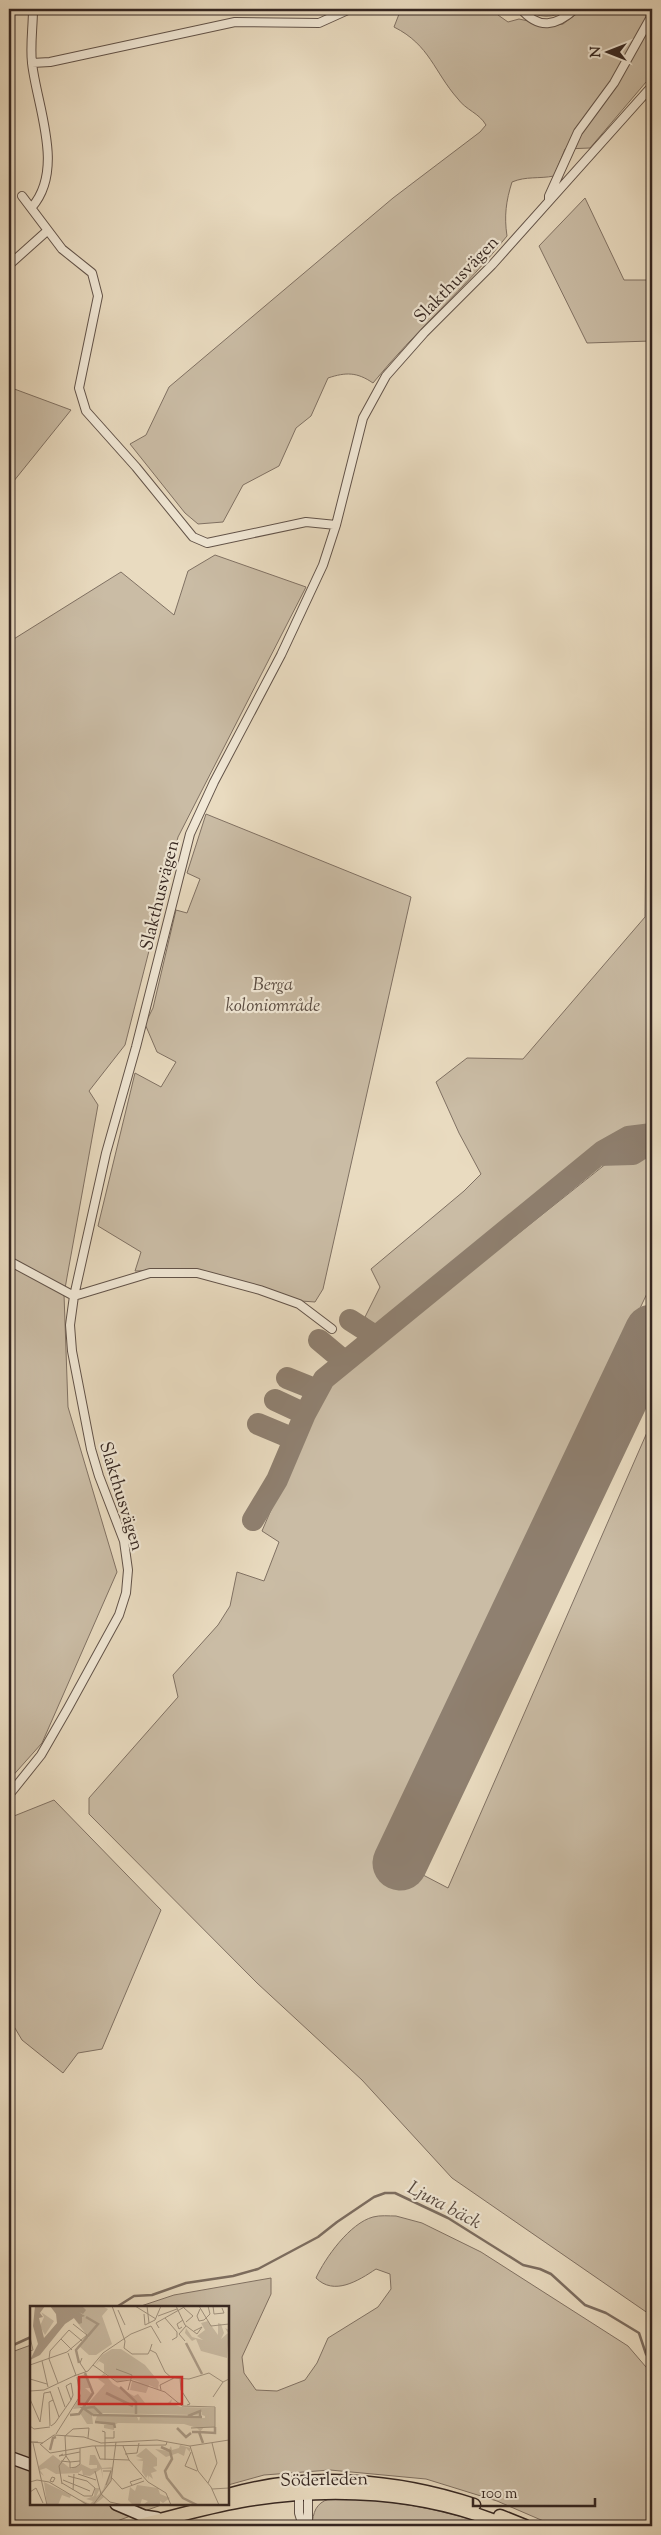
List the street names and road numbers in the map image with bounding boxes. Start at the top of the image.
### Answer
street label: Slakthusvägen [409,231,506,330]
street label: Slakthusvägen [135,837,187,953]
street label: Slakthusvägen [91,1439,149,1555]
street label: Söderleden [280,2467,369,2495]

